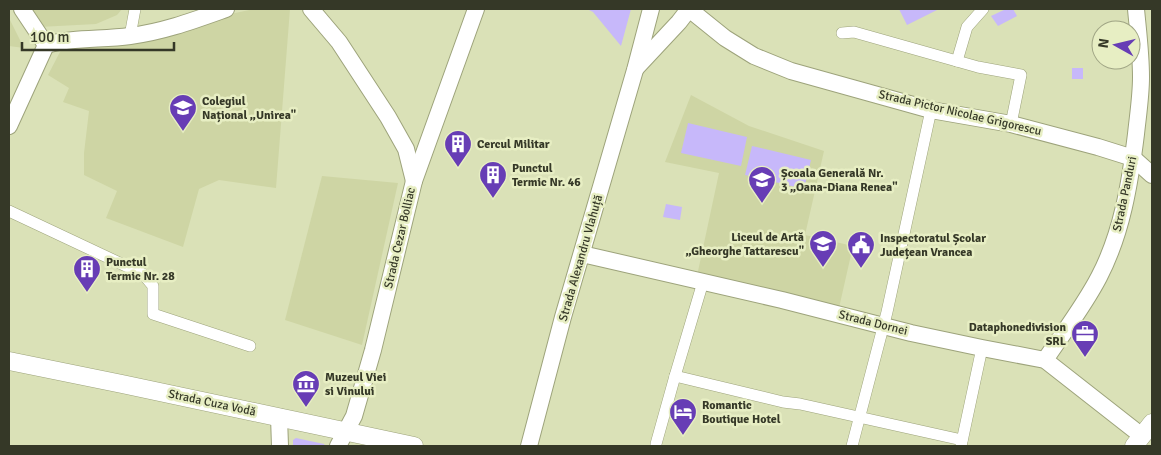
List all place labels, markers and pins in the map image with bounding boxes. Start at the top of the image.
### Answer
school or university icon: Colegiul Național „Unirea" [168,93,198,132]
place label: Colegiul Național „Unirea" [202,94,296,123]
building icon: Cercul Militar [443,129,473,168]
place label: Cercul Militar [477,137,550,152]
building icon: Punctul Termic Nr. 46 [478,160,508,199]
place label: Punctul Termic Nr. 46 [512,161,581,190]
school or university icon: Școala Generală Nr. 3 „Oana-Diana Renea" [747,165,777,204]
place label: Școala Generală Nr. 3 „Oana-Diana Renea" [781,166,898,195]
school or university icon: Liceul de Artă „Gheorghe Tattarescu" [808,229,838,268]
place label: Liceul de Artă „Gheorghe Tattarescu" [685,230,804,259]
public building icon: Inspectoratul Școlar Județean Vrancea [846,230,876,269]
place label: Inspectoratul Școlar Județean Vrancea [880,231,986,260]
building icon: Punctul Termic Nr. 28 [72,254,102,293]
place label: Punctul Termic Nr. 28 [106,255,175,284]
office icon: Dataphonedivision SRL [1070,319,1100,358]
place label: Dataphonedivision SRL [969,320,1067,349]
museum icon: Muzeul Viei si Vinului [291,369,321,408]
place label: Muzeul Viei si Vinului [325,370,386,399]
hotel icon: Romantic Boutique Hotel [668,397,698,436]
place label: Romantic Boutique Hotel [702,398,781,427]

